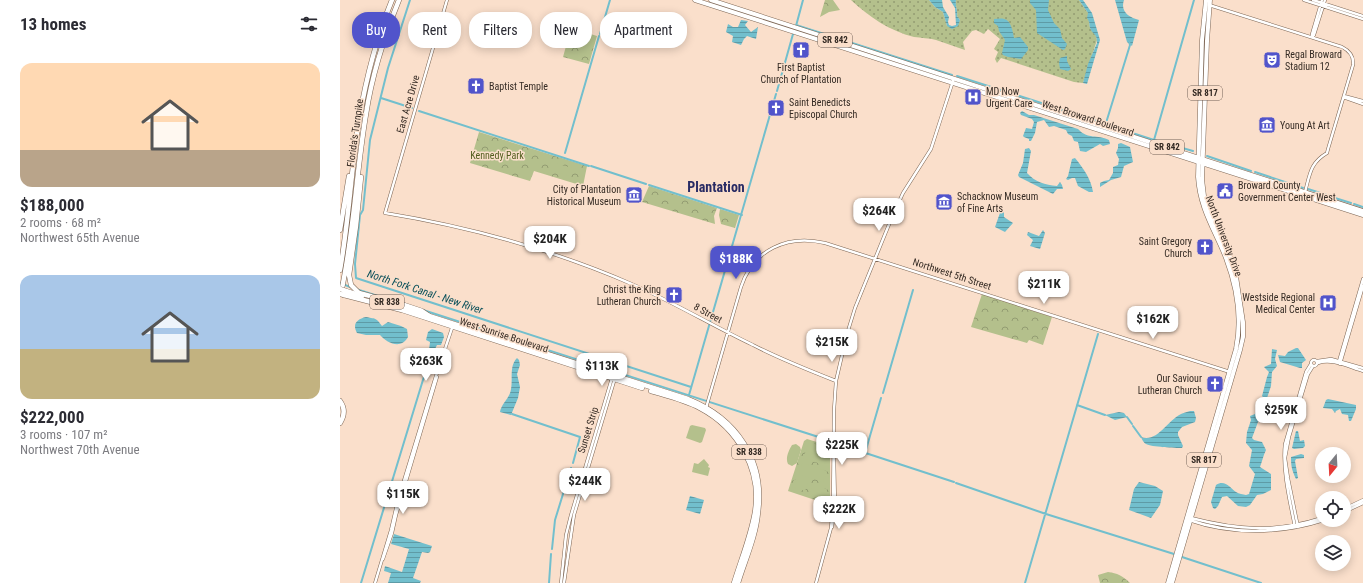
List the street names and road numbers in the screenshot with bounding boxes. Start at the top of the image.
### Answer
road number: SR 842 [818,33,852,47]
street label: East Acre Drive [394,73,422,134]
road number: SR 817 [1188,86,1222,100]
street label: Florida's Turnpike [345,98,365,168]
street label: West Broward Boulevard [1041,98,1135,138]
road number: SR 842 [1150,140,1184,154]
street label: North University Drive [1204,194,1245,278]
street label: Northwest 5th Street [911,256,993,292]
road number: SR 838 [370,295,404,309]
street label: 8 Street [692,301,724,325]
street label: West Sunrise Boulevard [458,315,550,355]
street label: Sunset Strip [576,405,600,454]
road number: SR 838 [732,445,766,459]
road number: SR 817 [1187,453,1221,467]

